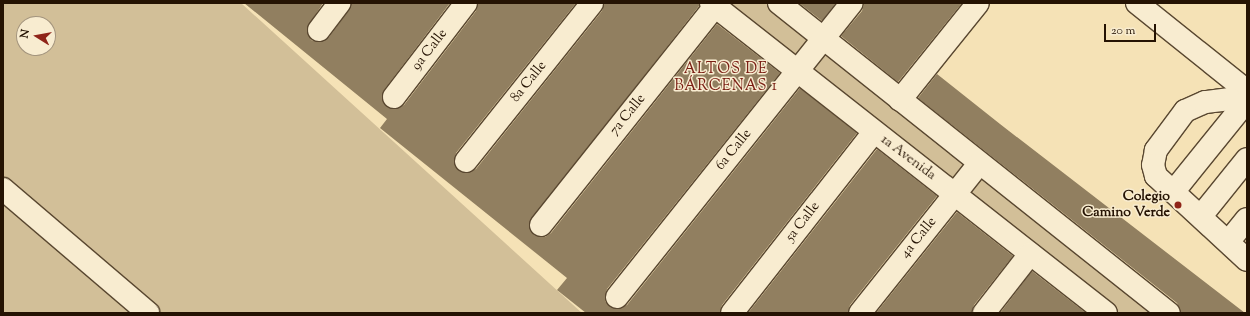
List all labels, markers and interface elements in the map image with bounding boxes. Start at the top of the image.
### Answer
north arrow [16,16,56,56]
scale bar [1106,16,1158,42]
text: 20 m [1111,22,1135,40]
street label: 9a Calle [409,26,451,74]
text: N [17,28,34,40]
street label: 8a Calle [507,58,551,106]
district label: ALTOS DE BÁRCENAS 1 [674,60,778,95]
street label: 7a Calle [606,91,650,139]
street label: 6a Calle [712,126,756,174]
street label: 1a Avenida [877,132,939,184]
place label: Colegio Camino Verde [1082,189,1170,222]
street label: 5a Calle [782,199,824,245]
marker: Colegio Camino Verde [1173,200,1183,210]
street label: 4a Calle [897,214,941,262]

